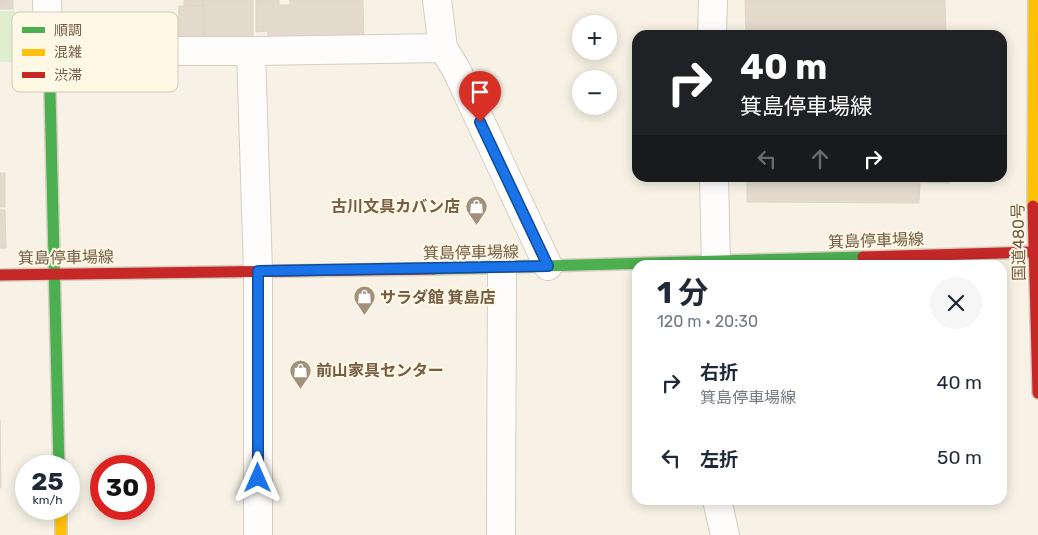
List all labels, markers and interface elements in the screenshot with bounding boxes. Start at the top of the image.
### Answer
legend [12,12,178,92]
map controls [572,15,617,115]
button: + [572,15,617,60]
text: 順調 [54,22,82,39]
text: 混雑 [54,44,82,61]
text: 40 m [740,46,827,88]
icon: right [657,50,722,115]
text: 渋滞 [54,67,82,84]
button: − [572,70,617,115]
pin [459,71,501,122]
icon: arrive [466,78,494,106]
text: 箕島停車場線 [740,93,872,120]
icon: left [753,145,781,173]
icon: ahead [806,145,834,173]
icon: right [859,145,887,173]
shop icon: 古川文具カバン店 [464,194,488,225]
place label: 古川文具カバン店 [331,197,460,216]
street label: 国道480号 [1008,203,1029,281]
street label: 箕島停車場線 [828,229,924,252]
street label: 箕島停車場線 [423,242,519,263]
street label: 箕島停車場線 [18,247,114,268]
text: 1 分 [657,275,708,311]
button: close [930,277,982,329]
shop icon: サラダ館 箕島店 [352,285,376,316]
place label: サラダ館 箕島店 [380,288,495,307]
text: 120 m · 20:30 [657,312,758,331]
shop icon: 前山家具センター [288,358,312,389]
place label: 前山家具センター [316,361,444,380]
text: 右折 [700,361,738,384]
icon: right [657,369,685,397]
text: 40 m [937,371,982,394]
text: 箕島停車場線 [700,388,796,407]
icon: left [657,444,685,472]
text: 50 m [937,446,982,469]
text: 左折 [700,448,738,471]
position arrow [231,451,283,503]
speed limit sign: 30 [90,455,155,520]
text: 25 [31,467,64,496]
text: km/h [33,493,62,507]

